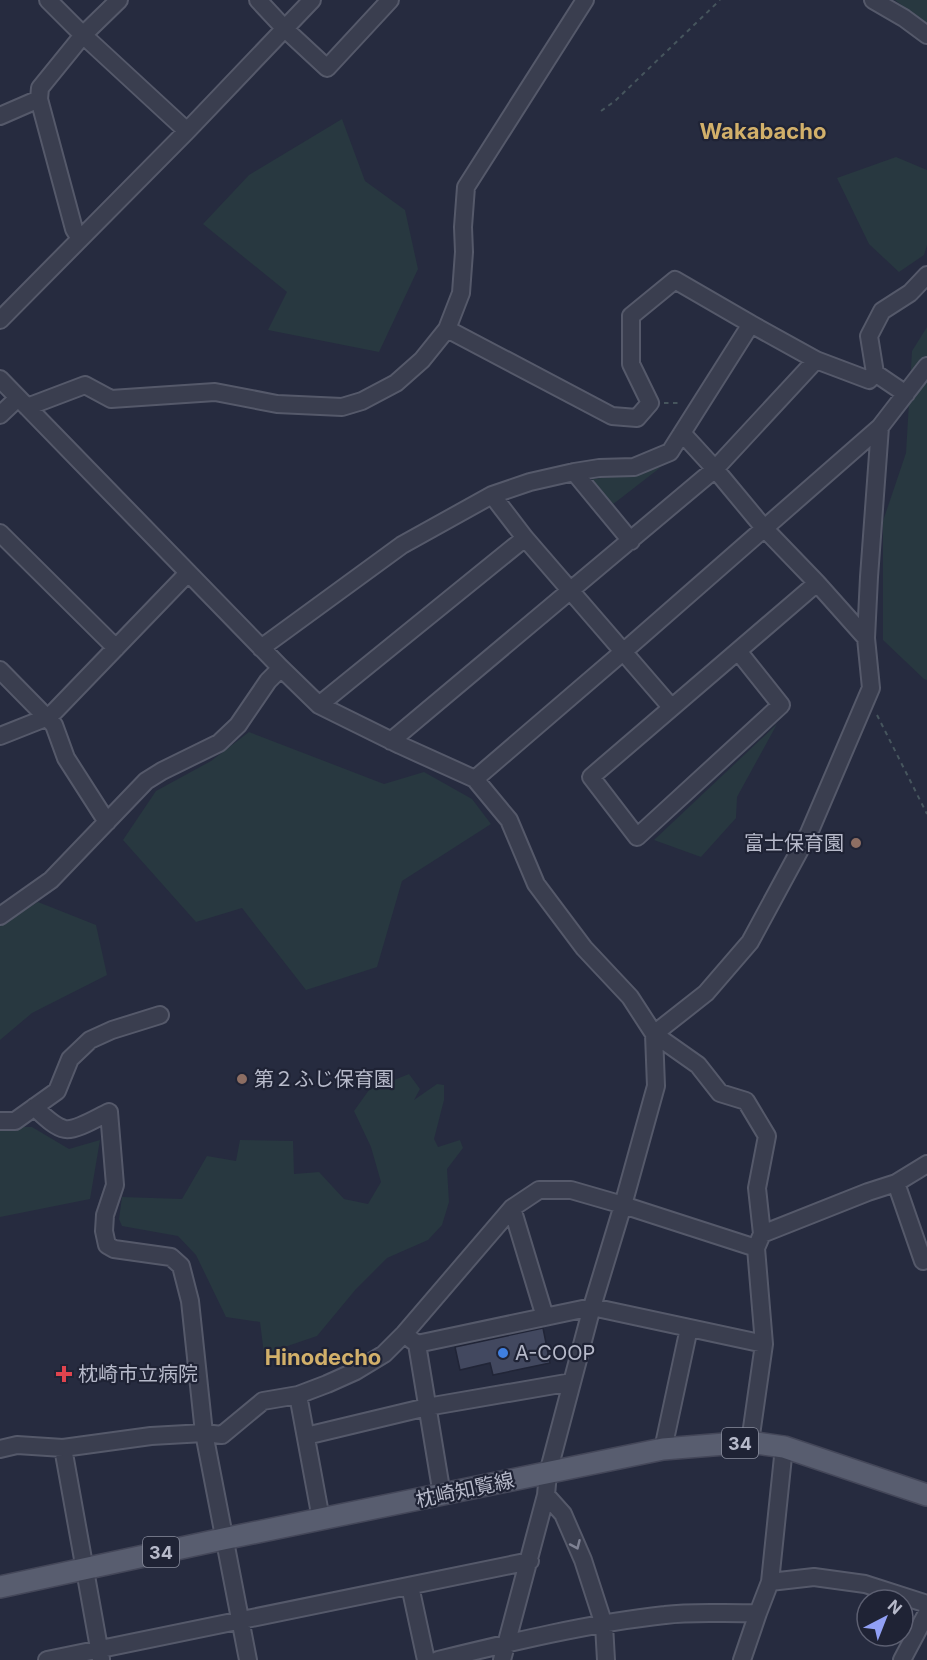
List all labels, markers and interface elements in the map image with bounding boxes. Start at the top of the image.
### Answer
district label: Wakabacho [700,118,826,144]
place label: 富士保育園 [744,831,844,855]
marker: 富士保育園 [849,836,863,850]
place label: 第２ふじ保育園 [254,1067,394,1091]
marker: 第２ふじ保育園 [235,1072,249,1086]
place label: A-COOP [515,1341,595,1365]
district label: Hinodecho [265,1344,381,1370]
marker: A-COOP [496,1346,510,1360]
place label: 枕崎市立病院 [78,1362,198,1386]
marker: 枕崎市立病院 [55,1365,73,1383]
road number: 34 [722,1428,758,1458]
street label: 枕崎知覧線 [414,1468,516,1512]
road number: 34 [143,1537,179,1567]
one-way arrow [569,1538,581,1549]
north arrow [855,1588,915,1648]
text: N [884,1595,906,1618]

